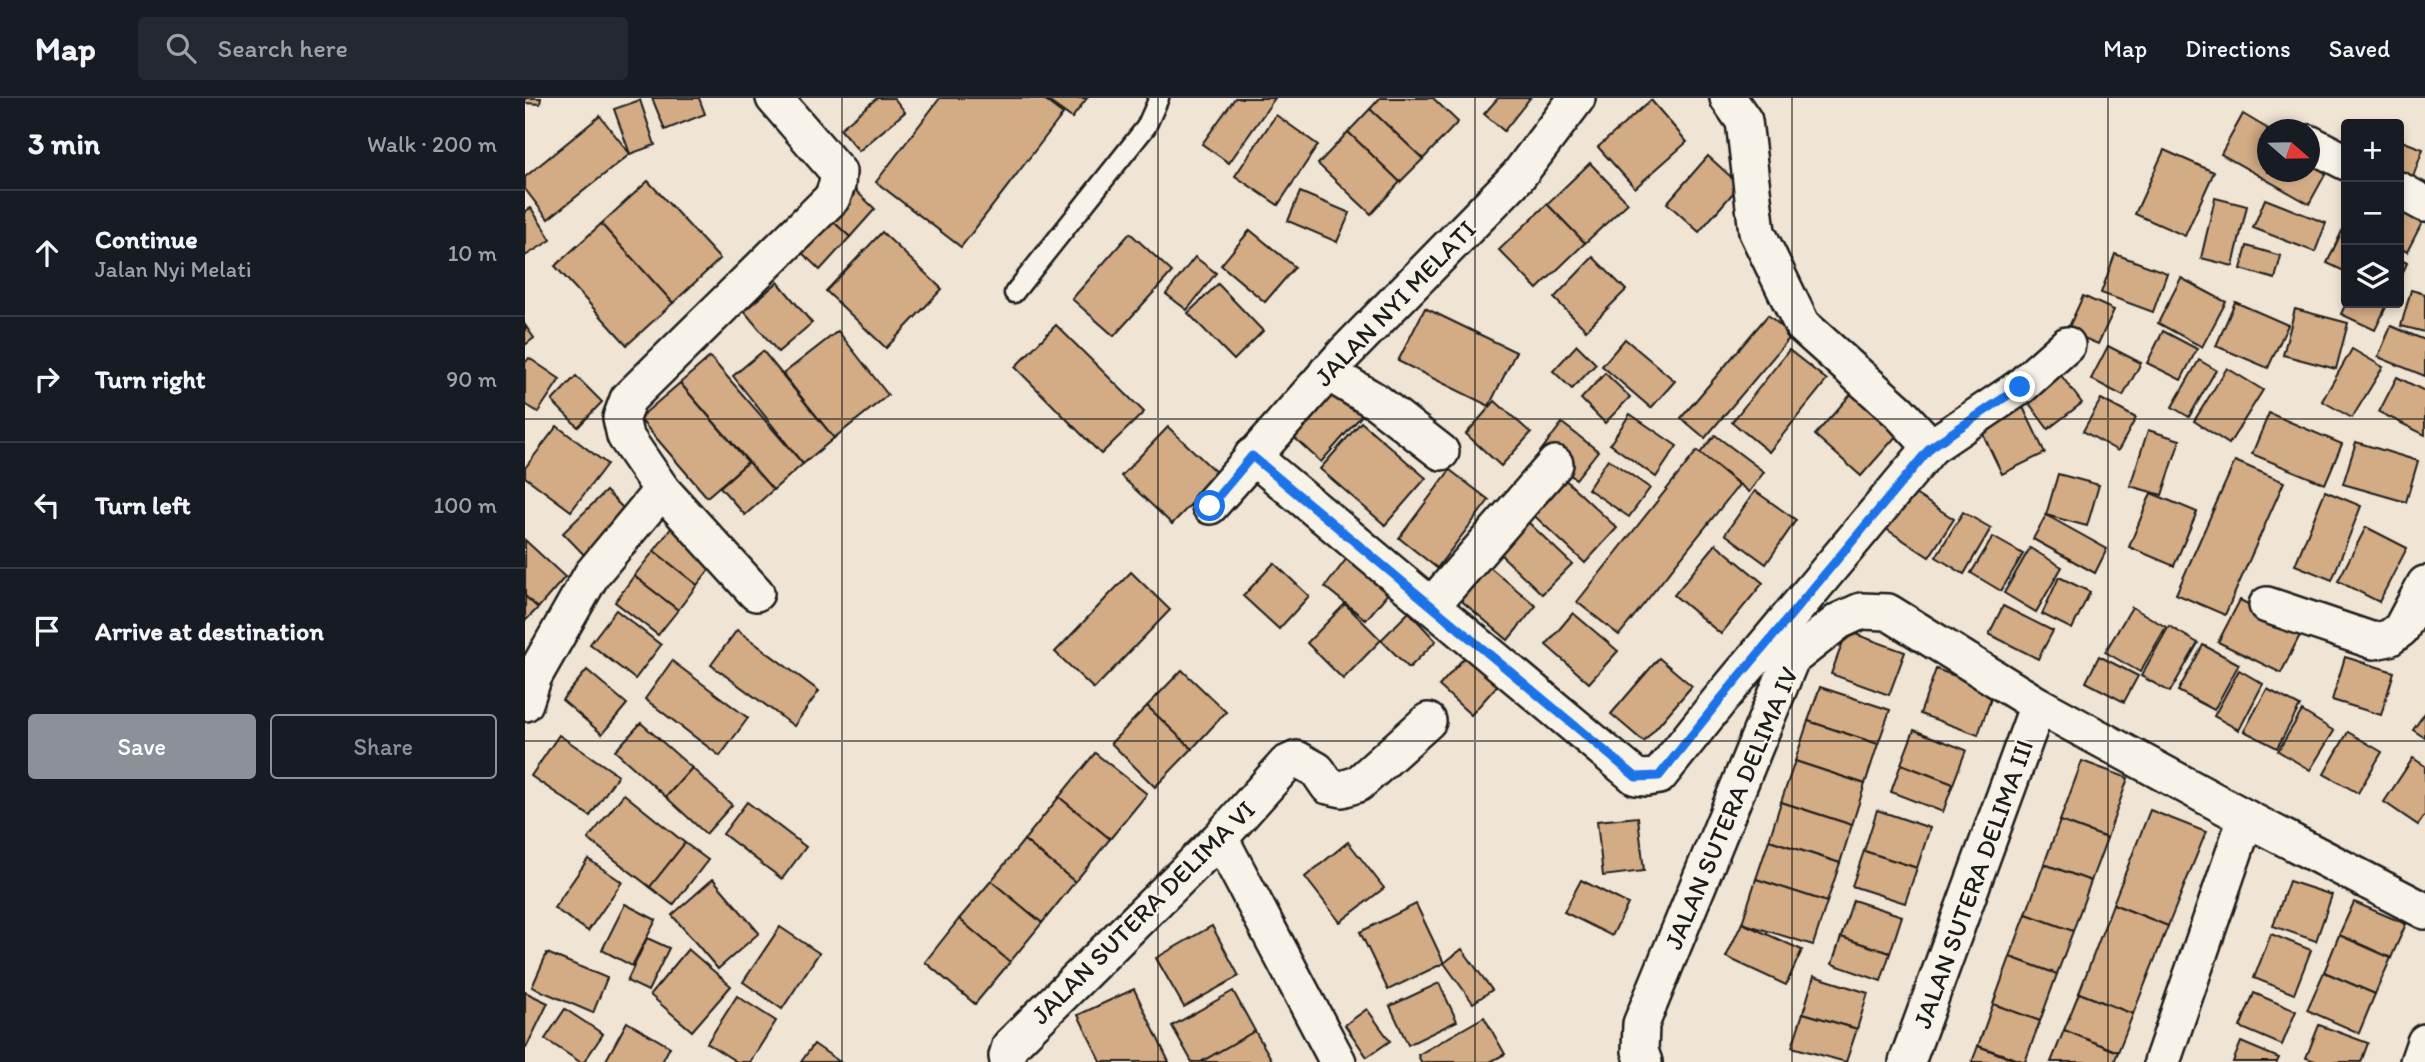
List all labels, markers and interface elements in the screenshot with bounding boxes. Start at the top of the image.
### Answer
search box [138,17,628,80]
text: Map [35,29,96,68]
icon: search [162,29,200,67]
text: Search here [218,32,348,64]
text: Map [2103,34,2147,63]
text: Directions [2185,34,2291,63]
text: Saved [2329,34,2390,63]
north arrow [2257,119,2320,182]
map controls [2341,119,2404,308]
button: + [2341,119,2404,182]
text: 3 min [28,125,100,162]
text: Walk · 200 m [367,130,497,158]
button: − [2341,182,2404,245]
street label: JALAN NYI MELATI [1308,213,1482,393]
text: Continue [95,223,198,255]
icon: ahead [28,234,66,272]
text: 10 m [448,239,497,267]
button: layers [2341,245,2404,308]
text: Jalan Nyi Melati [95,255,252,283]
icon: right [28,360,66,398]
text: Turn right [95,363,206,395]
text: 90 m [446,365,497,393]
route end [2004,371,2035,402]
icon: left [28,486,66,524]
text: Turn left [95,489,191,521]
route start [1194,490,1225,521]
text: 100 m [433,491,497,519]
icon: arrive [28,612,66,650]
text: Arrive at destination [95,615,324,647]
street label: JALAN SUTERA DELIMA IV [1657,662,1805,954]
button: Save [28,714,256,779]
button: Share [270,714,497,779]
street label: JALAN SUTERA DELIMA III [1906,735,2040,1033]
street label: JALAN SUTERA DELIMA VI [1024,793,1262,1031]

